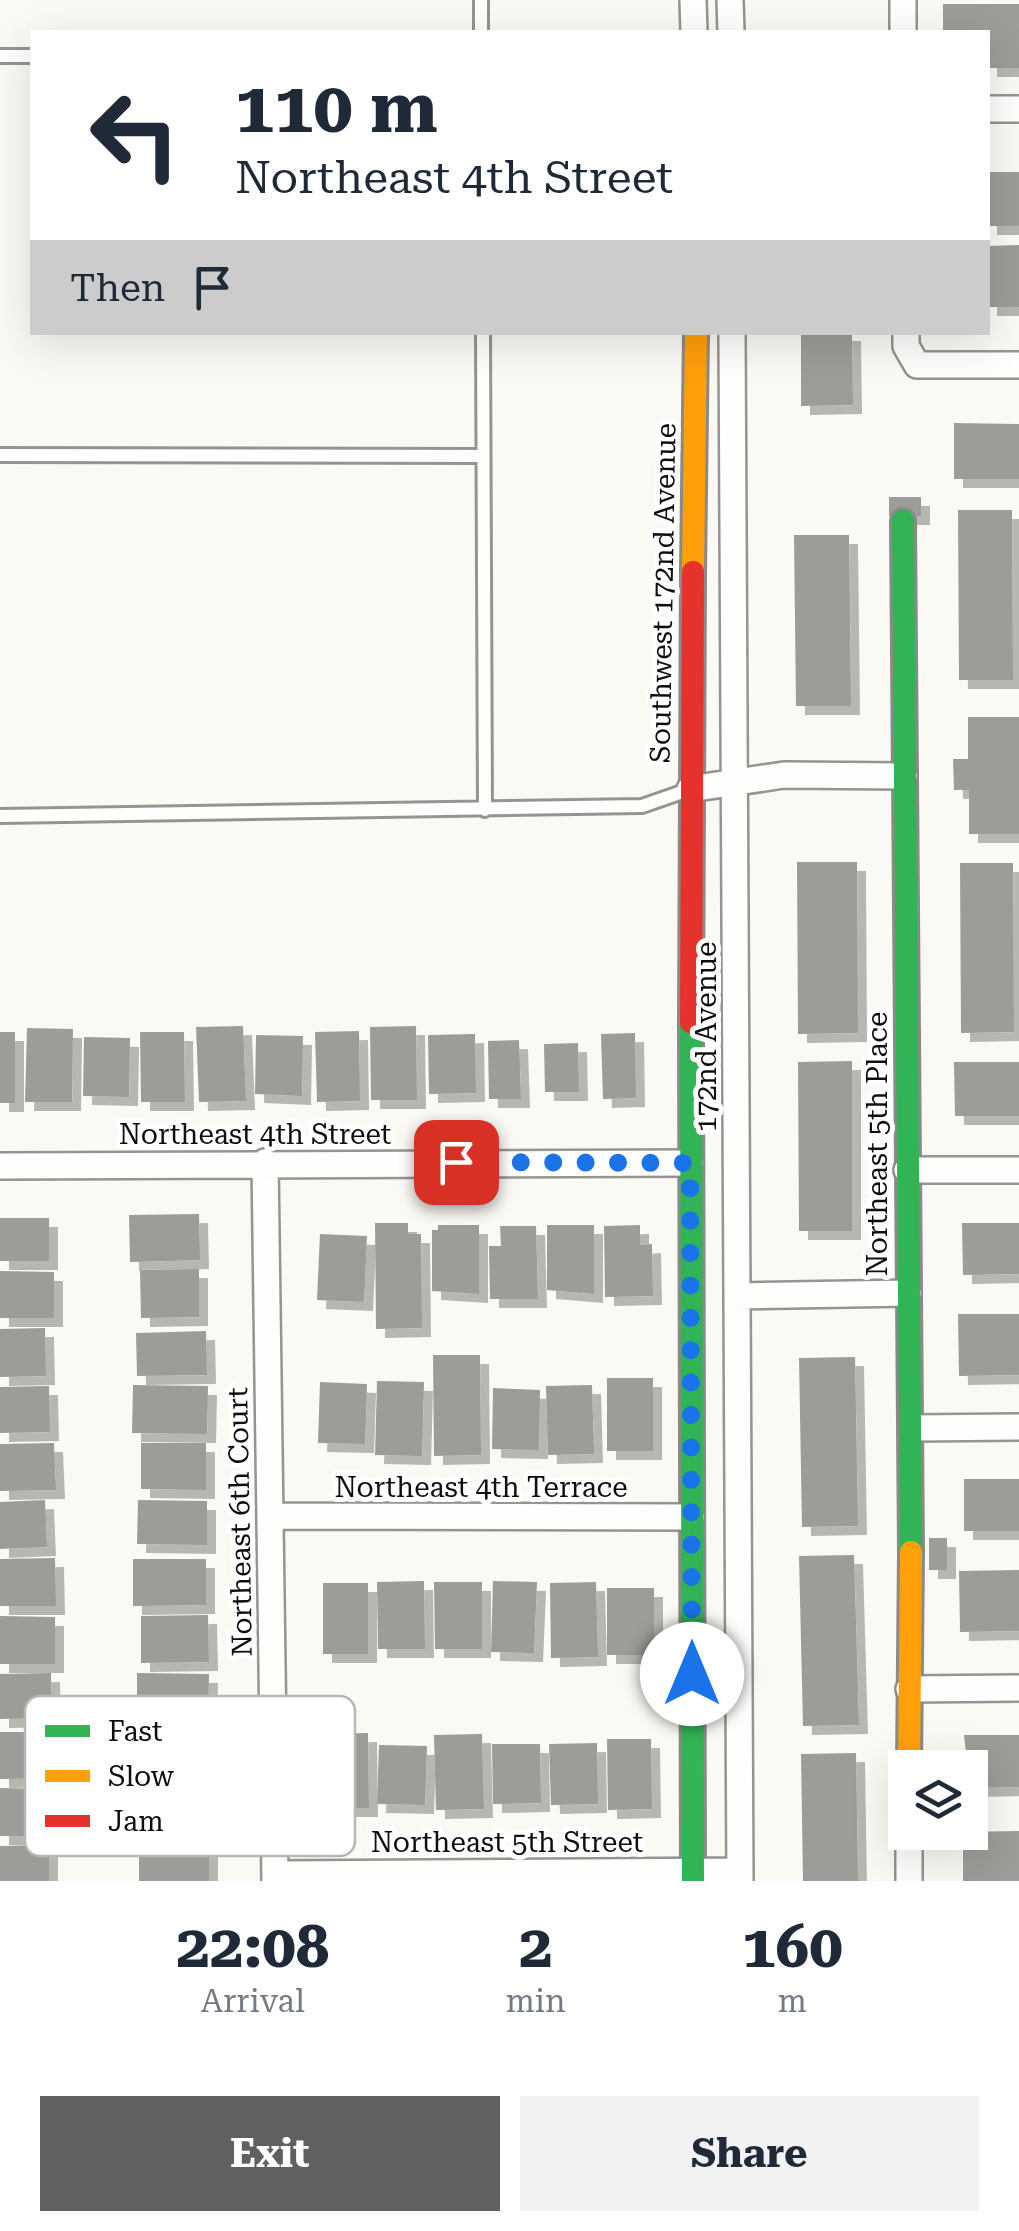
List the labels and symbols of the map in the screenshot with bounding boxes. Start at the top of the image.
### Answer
street label: Southwest 172nd Avenue [644,423,682,763]
street label: 172nd Avenue [690,942,723,1132]
street label: Northeast 5th Place [861,1012,894,1276]
street label: Northeast 4th Street [119,1118,391,1151]
pin [414,1120,499,1205]
street label: Northeast 6th Court [221,1387,259,1657]
street label: Northeast 4th Terrace [334,1471,628,1504]
position arrow [640,1622,744,1726]
legend [25,1696,355,1856]
text: Fast [108,1715,162,1748]
text: Slow [108,1760,175,1793]
text: Jam [108,1805,164,1838]
street label: Northeast 5th Street [371,1826,643,1859]

